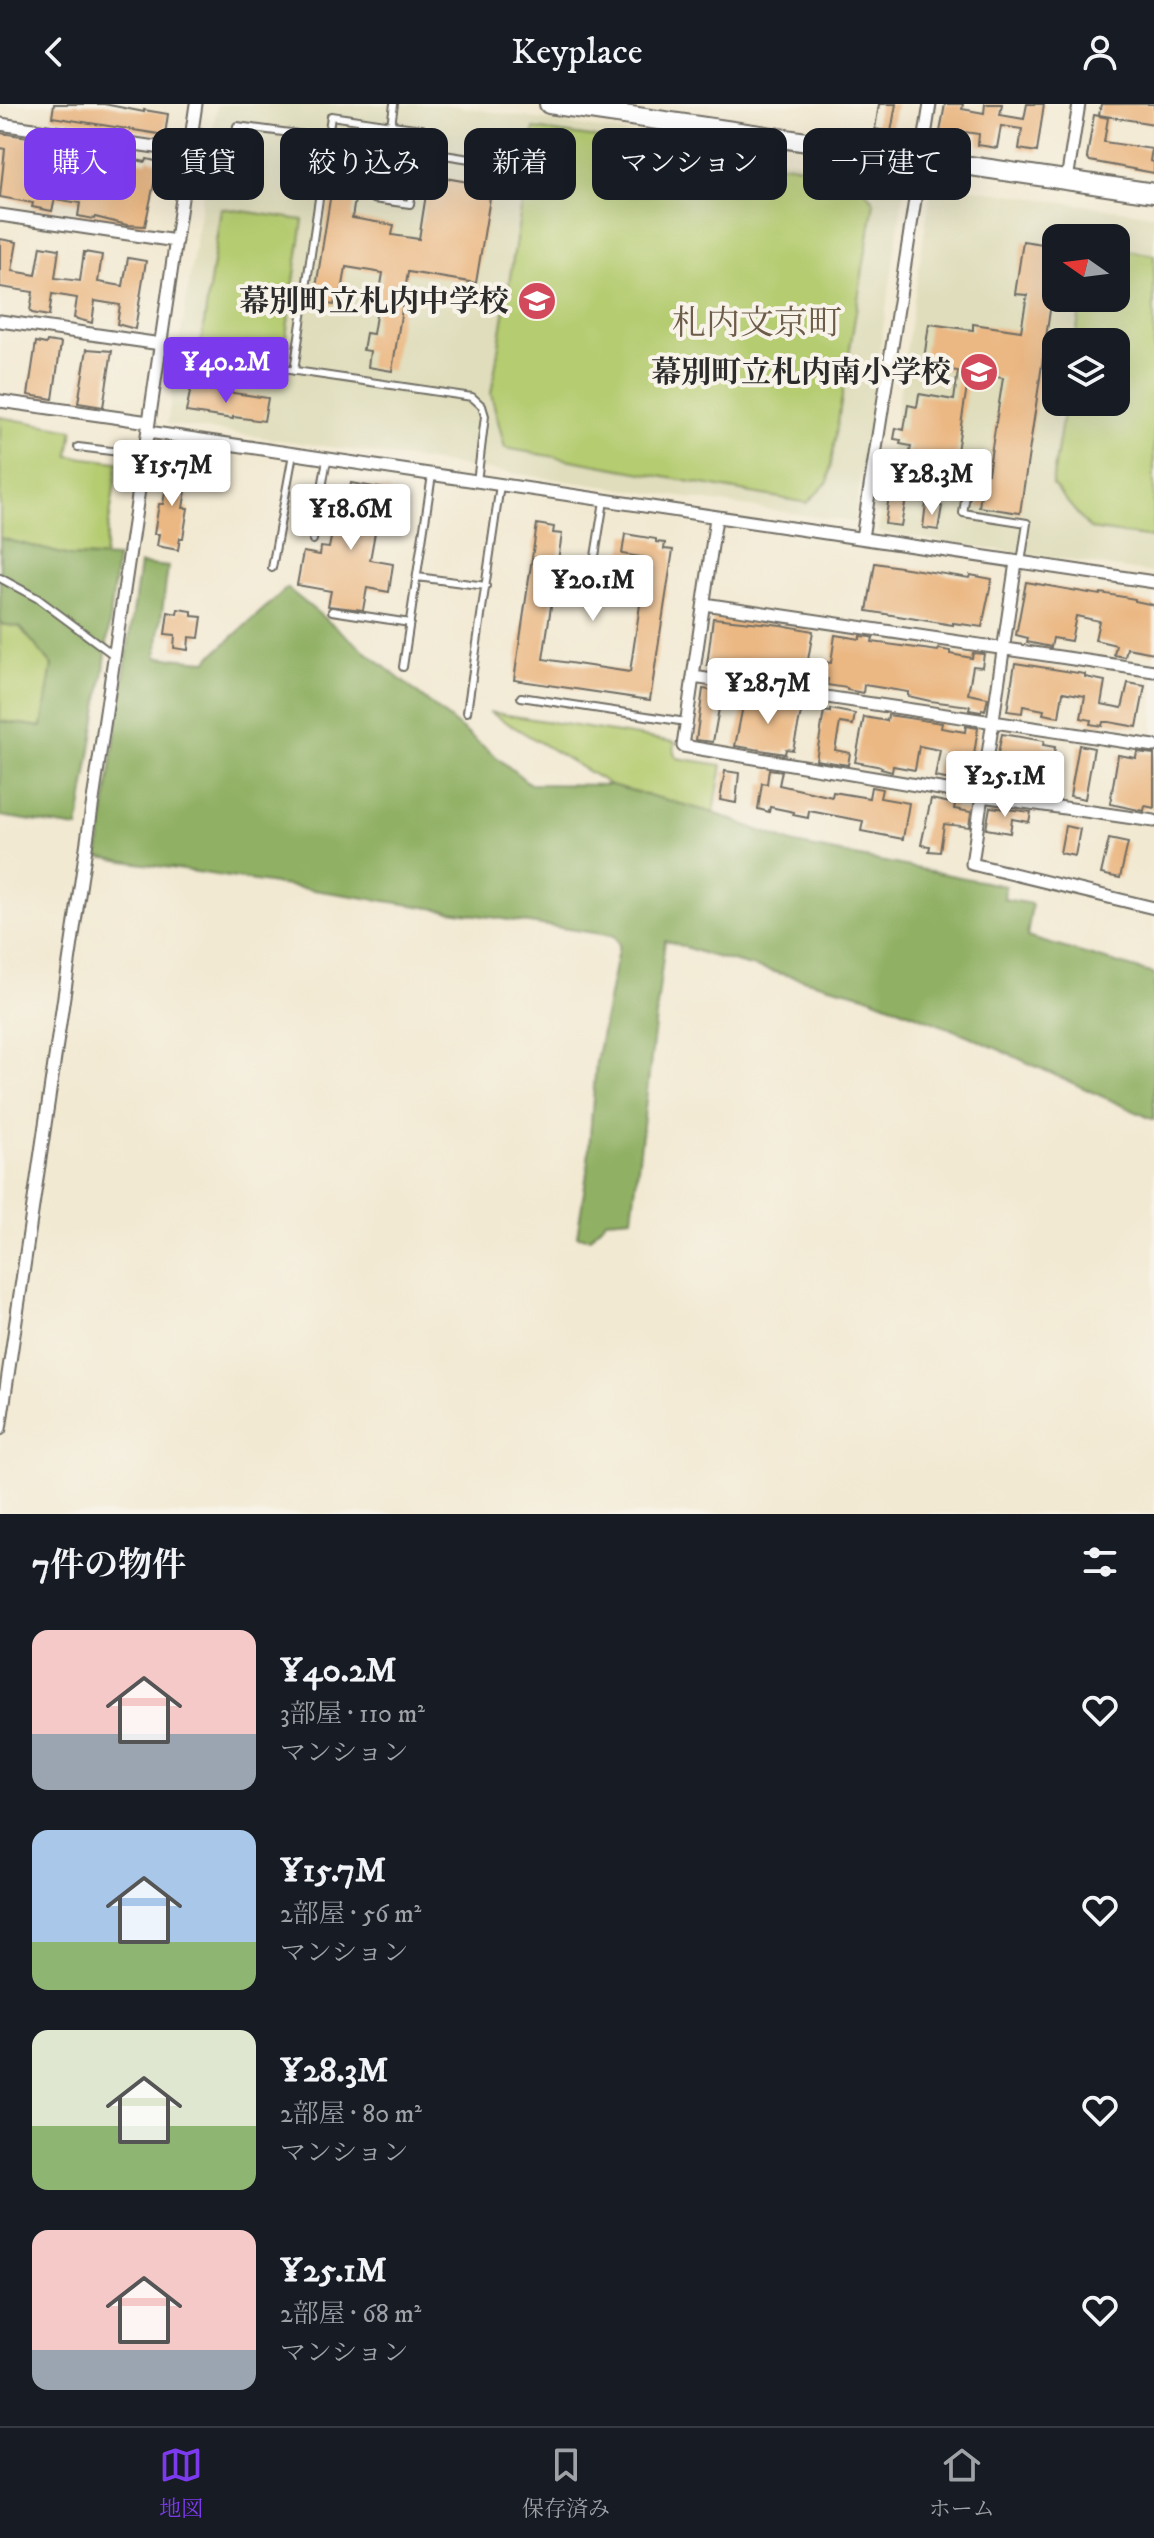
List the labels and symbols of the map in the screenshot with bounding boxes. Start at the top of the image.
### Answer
north arrow [1042,224,1130,312]
school or university icon: 幕別町立札内中学校 [516,280,558,322]
place label: 幕別町立札内中学校 [239,284,509,321]
district label: 札内文京町 [672,303,842,345]
pin: ¥40.2M [161,337,291,405]
school or university icon: 幕別町立札内南小学校 [958,351,1000,393]
place label: 幕別町立札内南小学校 [651,355,951,392]
pin: ¥15.7M [107,440,237,508]
pin: ¥28.3M [867,449,997,517]
pin: ¥18.6M [286,484,416,552]
pin: ¥20.1M [528,555,658,623]
pin: ¥28.7M [703,658,833,726]
pin: ¥25.1M [940,751,1070,819]

